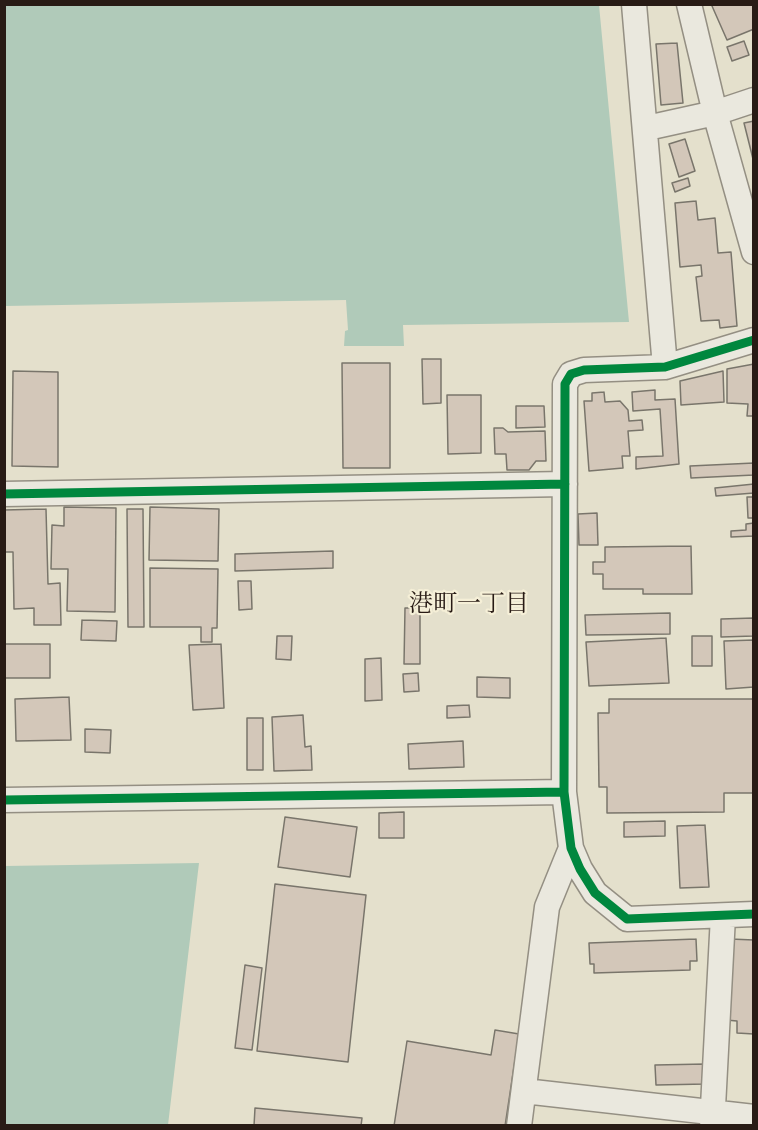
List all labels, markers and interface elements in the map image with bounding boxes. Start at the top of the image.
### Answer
district label: 港町一丁目 [409,593,529,621]

